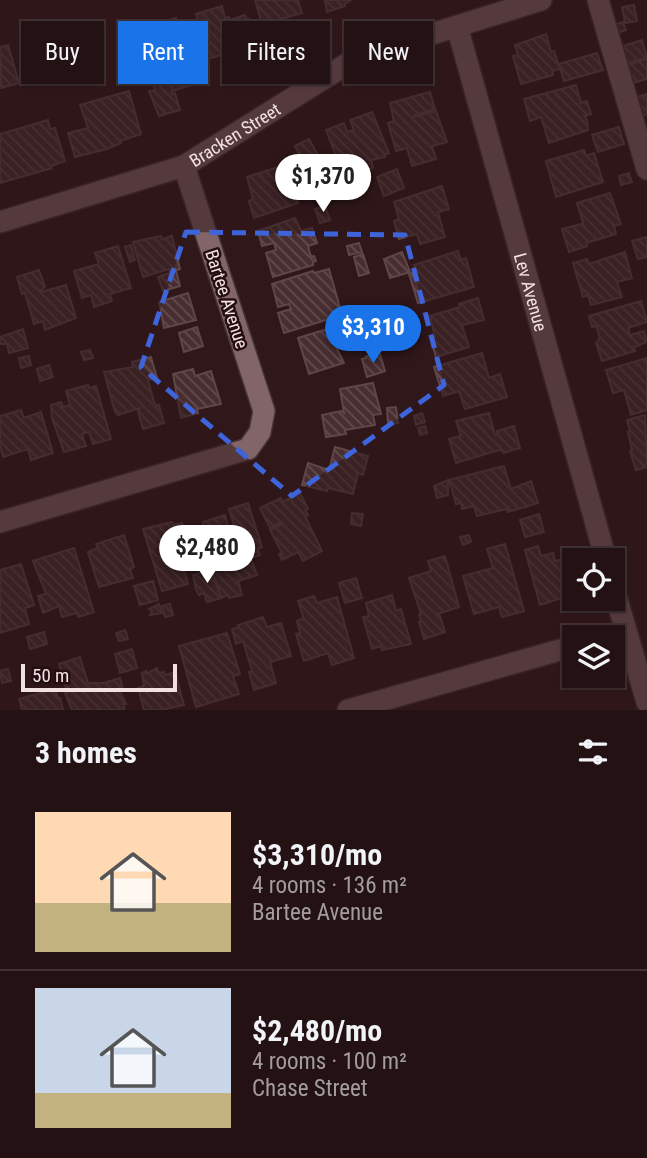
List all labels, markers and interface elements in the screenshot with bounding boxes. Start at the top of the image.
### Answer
chip: Buy [21,21,104,84]
chip: Rent [118,21,208,84]
chip: Filters [222,21,330,84]
chip: New [344,21,433,84]
street label: Bracken Street [185,98,284,171]
pin: $1,370 [266,154,380,214]
text: $1,370 [291,163,355,190]
street label: Bartee Avenue [201,247,253,351]
street label: Lev Avenue [510,250,552,333]
pin: $3,310 [316,306,430,365]
text: $3,310 [341,314,405,341]
pin: $2,480 [150,526,264,585]
text: $2,480 [175,534,239,561]
map controls [562,548,625,688]
button: locate [562,548,625,611]
button: layers [562,625,625,688]
scale bar [21,661,177,693]
text: 50 m [32,664,69,687]
icon: filters [574,733,612,771]
text: 3 homes [35,735,137,770]
text: $3,310/mo [252,837,382,872]
icon: home [91,840,175,924]
text: 4 rooms · 136 m² [252,872,407,899]
text: Bartee Avenue [252,899,383,926]
text: $2,480/mo [252,1013,382,1048]
icon: home [91,1016,175,1100]
text: 4 rooms · 100 m² [252,1048,407,1075]
text: Chase Street [252,1075,368,1102]

